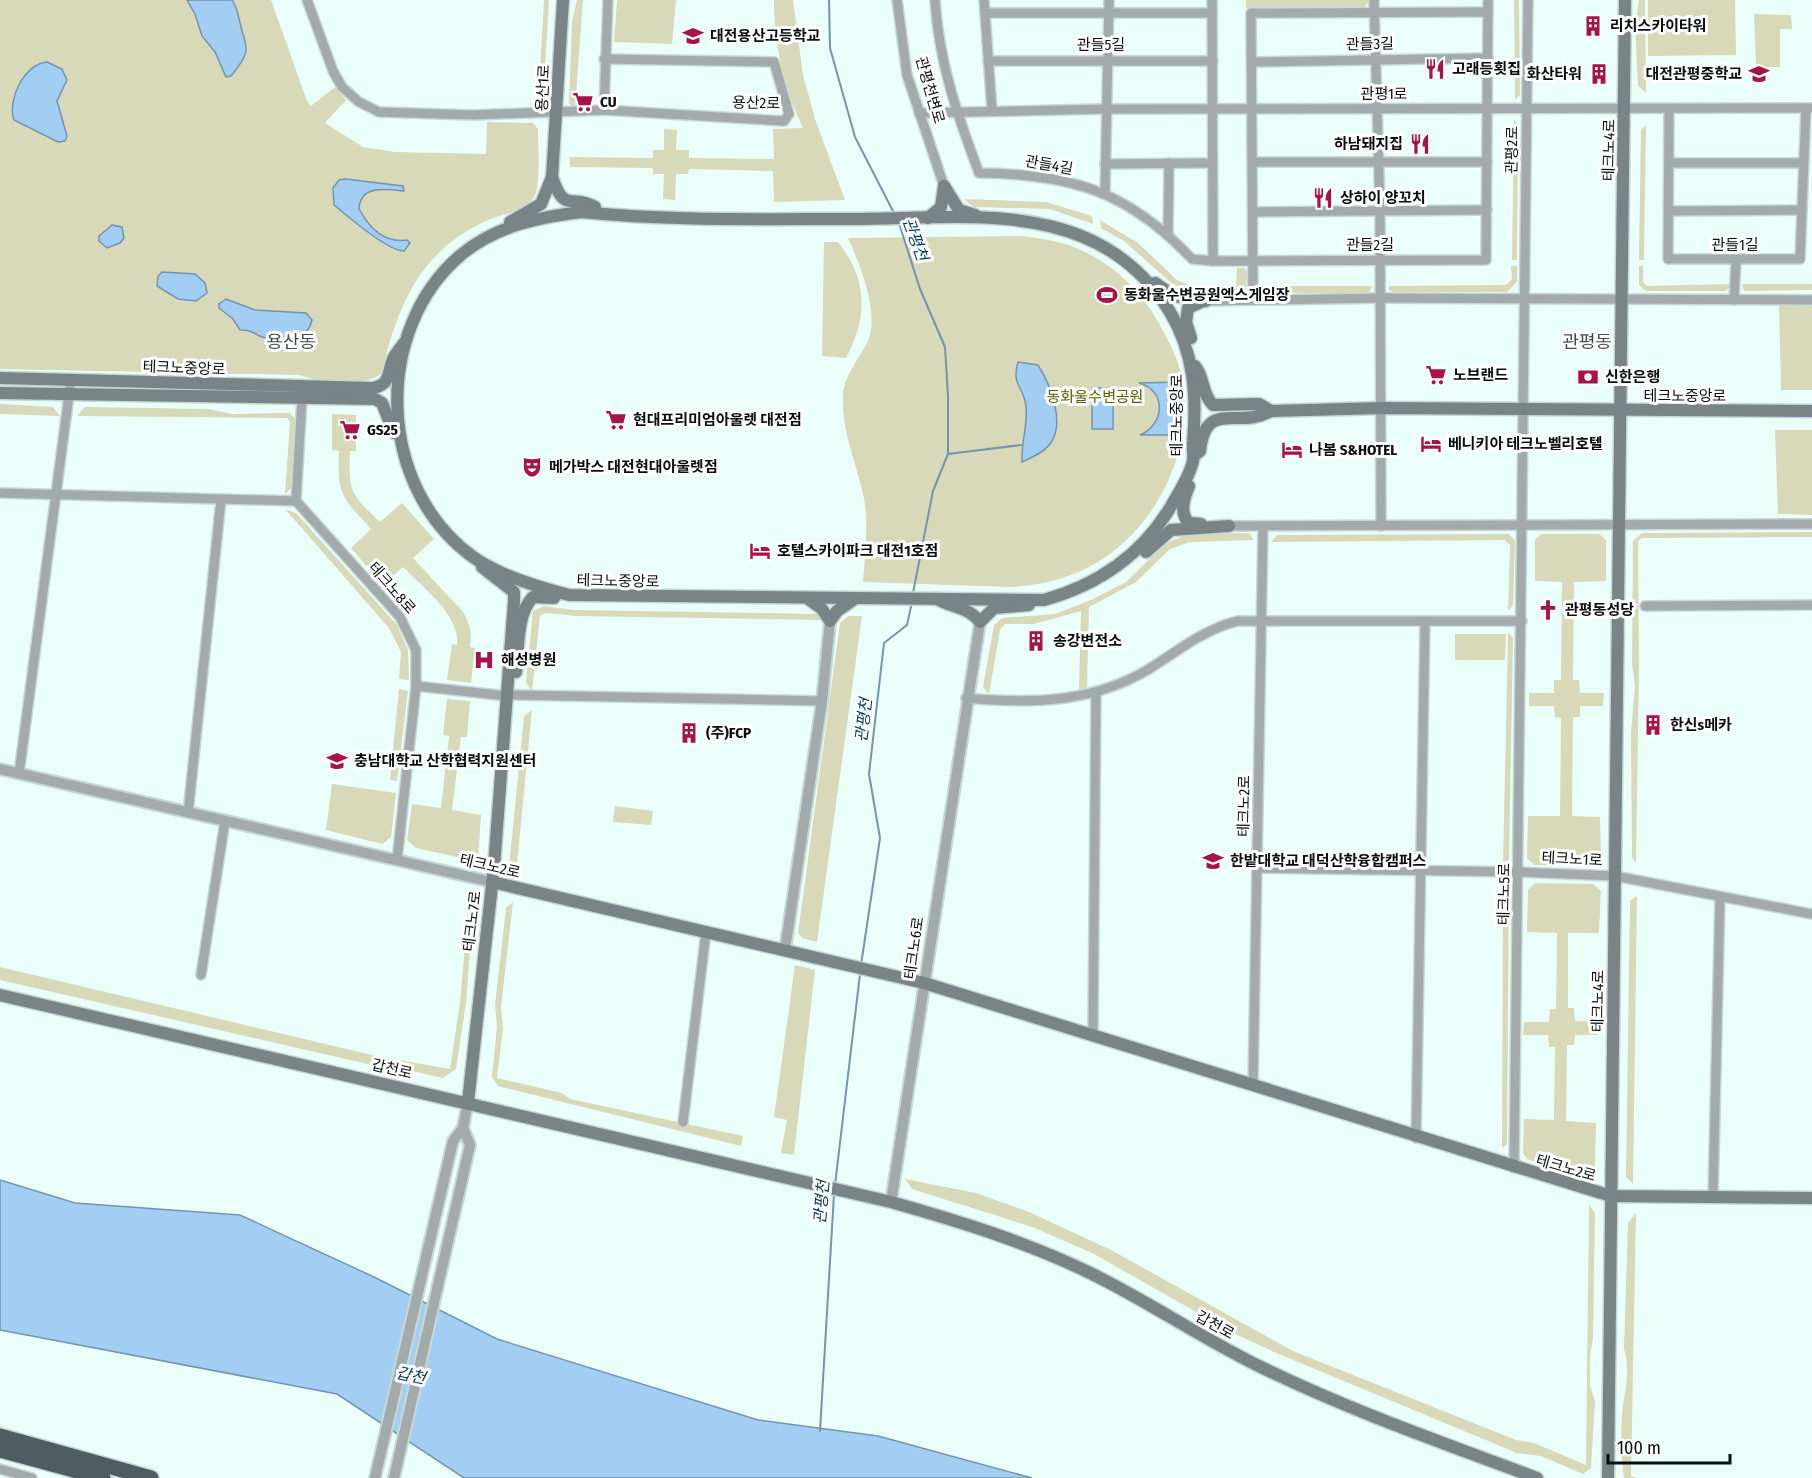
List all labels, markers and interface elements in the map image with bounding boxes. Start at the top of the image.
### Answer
building icon: 리치스카이타워 [1581,14,1605,38]
place label: 리치스카이타워 [1610,17,1707,35]
school or university icon: 대전용산고등학교 [681,24,705,48]
place label: 대전용산고등학교 [710,27,821,45]
street label: 관들3길 [1346,35,1394,53]
street label: 관들5길 [1077,36,1125,54]
street label: 관평천변로 [912,54,948,126]
restaurant icon: 고래등횟집 [1423,57,1447,81]
place label: 고래등횟집 [1452,60,1521,78]
building icon: 화산타워 [1587,62,1611,86]
school or university icon: 대전관평중학교 [1747,62,1771,86]
street label: 용산1로 [533,64,553,112]
place label: 화산타워 [1527,65,1582,83]
place label: 대전관평중학교 [1645,65,1742,83]
street label: 관평1로 [1360,85,1408,103]
supermarket icon: CU [571,90,595,114]
place label: CU [600,93,617,111]
street label: 용산2로 [732,94,780,112]
street label: 테크노4로 [1599,119,1619,181]
street label: 관평2로 [1503,126,1521,174]
restaurant icon: 하남돼지집 [1408,132,1432,156]
place label: 하남돼지집 [1334,135,1403,153]
street label: 관들4길 [1023,152,1075,178]
restaurant icon: 상하이 양꼬치 [1311,186,1335,210]
place label: 상하이 양꼬치 [1340,189,1426,207]
water label: 관평천 [899,215,933,265]
street label: 관들2길 [1346,236,1394,254]
street label: 관들1길 [1711,236,1759,254]
sports icon: 동화울수변공원엑스게임장 [1095,283,1119,307]
place label: 동화울수변공원엑스게임장 [1124,286,1290,304]
district label: 용산동 [266,331,316,353]
district label: 관평동 [1562,331,1612,353]
street label: 테크노중앙로 [142,358,226,378]
supermarket icon: 노브랜드 [1424,363,1448,387]
bank icon: 신한은행 [1576,365,1600,389]
place label: 노브랜드 [1453,366,1508,384]
place label: 신한은행 [1605,368,1660,386]
street label: 테크노중앙로 [1168,374,1186,456]
street label: 테크노중앙로 [1644,387,1726,405]
park label: 동화울수변공원 [1047,388,1143,406]
supermarket icon: 현대프리미엄아울렛 대전점 [604,408,628,432]
place label: 현대프리미엄아울렛 대전점 [633,411,802,429]
supermarket icon: GS25 [338,418,362,442]
place label: GS25 [367,421,398,439]
hotel icon: 베니키아 테크노벨리호텔 [1419,432,1443,456]
place label: 베니키아 테크노벨리호텔 [1448,435,1603,453]
hotel icon: 나봄 S&HOTEL [1280,438,1304,462]
place label: 나봄 S&HOTEL [1309,441,1397,459]
theatre icon: 메가박스 대전현대아울렛점 [520,455,544,479]
place label: 메가박스 대전현대아울렛점 [549,458,718,476]
hotel icon: 호텔스카이파크 대전1호점 [748,539,772,563]
place label: 호텔스카이파크 대전1호점 [777,542,938,560]
street label: 테크노8로 [365,558,419,618]
street label: 테크노중앙로 [576,571,660,591]
church icon: 관평동성당 [1536,598,1560,622]
place label: 관평동성당 [1565,601,1634,619]
building icon: 송강변전소 [1024,629,1048,653]
place label: 송강변전소 [1053,632,1122,650]
hospital icon: 해성병원 [472,648,496,672]
place label: 해성병원 [501,651,556,669]
water label: 관평천 [851,695,876,743]
building icon: 한신s메카 [1641,713,1665,737]
place label: 한신s메카 [1670,716,1732,734]
building icon: (주)FCP [677,721,701,745]
place label: (주)FCP [706,724,751,742]
school or university icon: 충남대학교 산학협력지원센터 [325,749,349,773]
place label: 충남대학교 산학협력지원센터 [354,752,537,770]
street label: 테크노2로 [1234,775,1254,837]
street label: 테크노1로 [1541,848,1603,870]
school or university icon: 한밭대학교 대덕산학융합캠퍼스 [1201,849,1225,873]
street label: 테크노2로 [458,850,522,882]
place label: 한밭대학교 대덕산학융합캠퍼스 [1230,852,1427,870]
street label: 테크노5로 [1494,863,1514,925]
street label: 테크노7로 [459,889,485,953]
street label: 테크노6로 [901,916,927,980]
street label: 테크노4로 [1588,970,1608,1032]
street label: 갑천로 [370,1056,414,1082]
street label: 테크노2로 [1534,1151,1598,1185]
water label: 관평천 [810,1177,833,1225]
street label: 갑천로 [1193,1307,1237,1343]
water label: 갑천 [395,1363,429,1388]
scale bar [1608,1427,1730,1465]
text: 100 m [1617,1437,1661,1459]

